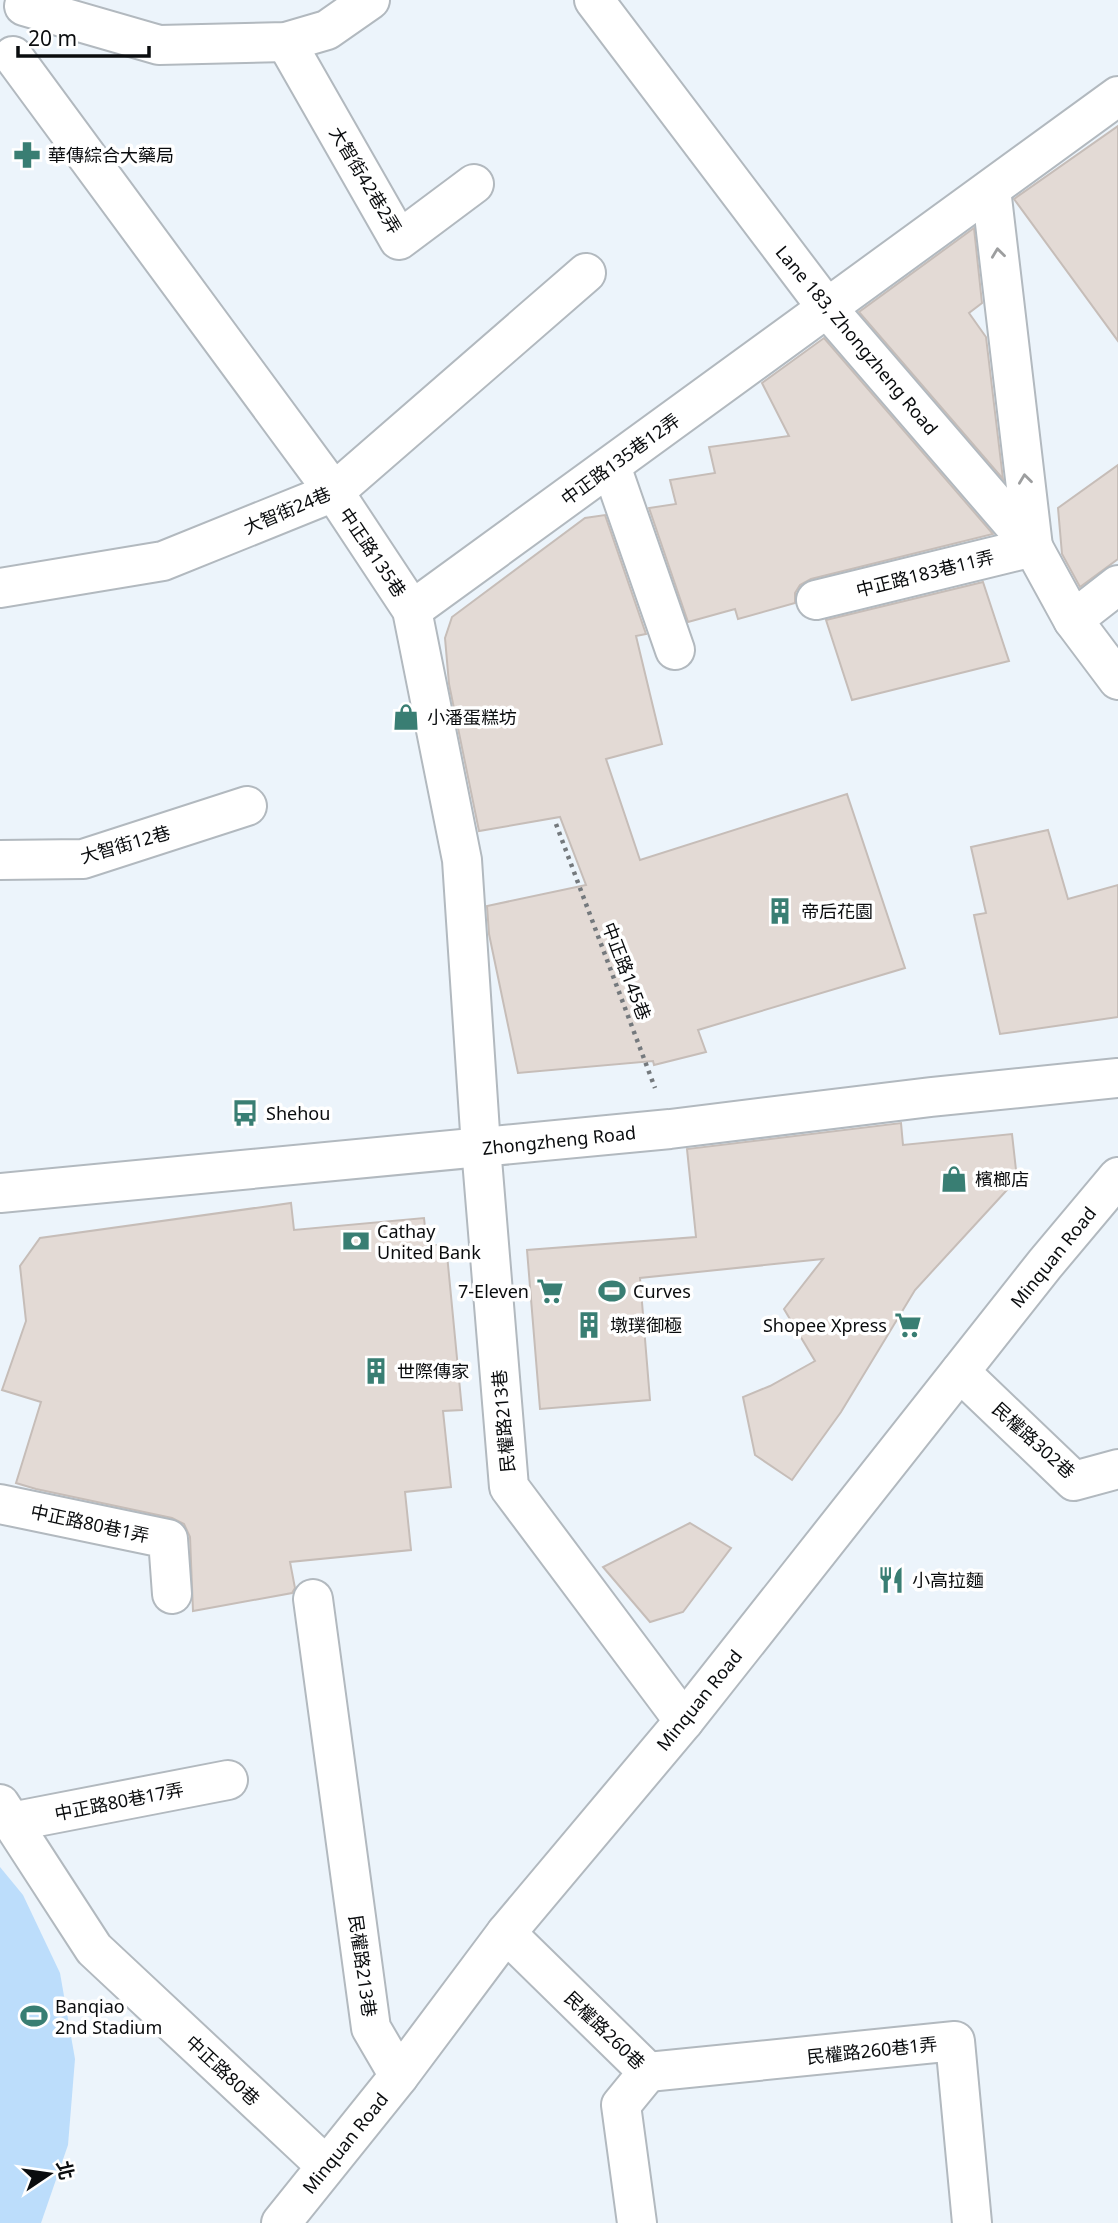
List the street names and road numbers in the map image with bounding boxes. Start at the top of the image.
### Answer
street label: 大智街42巷2弄 [325,122,407,238]
street label: Lane 183, Zhongzheng Road [771,240,943,440]
street label: 中正路135巷12弄 [556,408,684,510]
street label: 大智街24巷 [240,481,334,539]
street label: 中正路135巷 [334,503,412,601]
street label: 中正路183巷11弄 [853,544,997,602]
street label: 大智街12巷 [77,820,173,868]
street label: 中正路145巷 [597,919,657,1023]
street label: Zhongzheng Road [481,1120,637,1160]
street label: Minquan Road [1005,1201,1101,1313]
street label: 民權路213巷 [487,1369,519,1473]
street label: 民權路302巷 [988,1397,1080,1483]
street label: 中正路80巷1弄 [28,1499,152,1547]
street label: Minquan Road [651,1644,747,1756]
street label: 中正路80巷17弄 [52,1777,186,1825]
street label: 民權路213巷 [344,1913,382,2019]
street label: 民權路260巷 [560,1986,650,2074]
street label: 中正路80巷 [181,2030,265,2110]
street label: 民權路260巷1弄 [806,2031,938,2069]
street label: Minquan Road [297,2087,393,2199]

